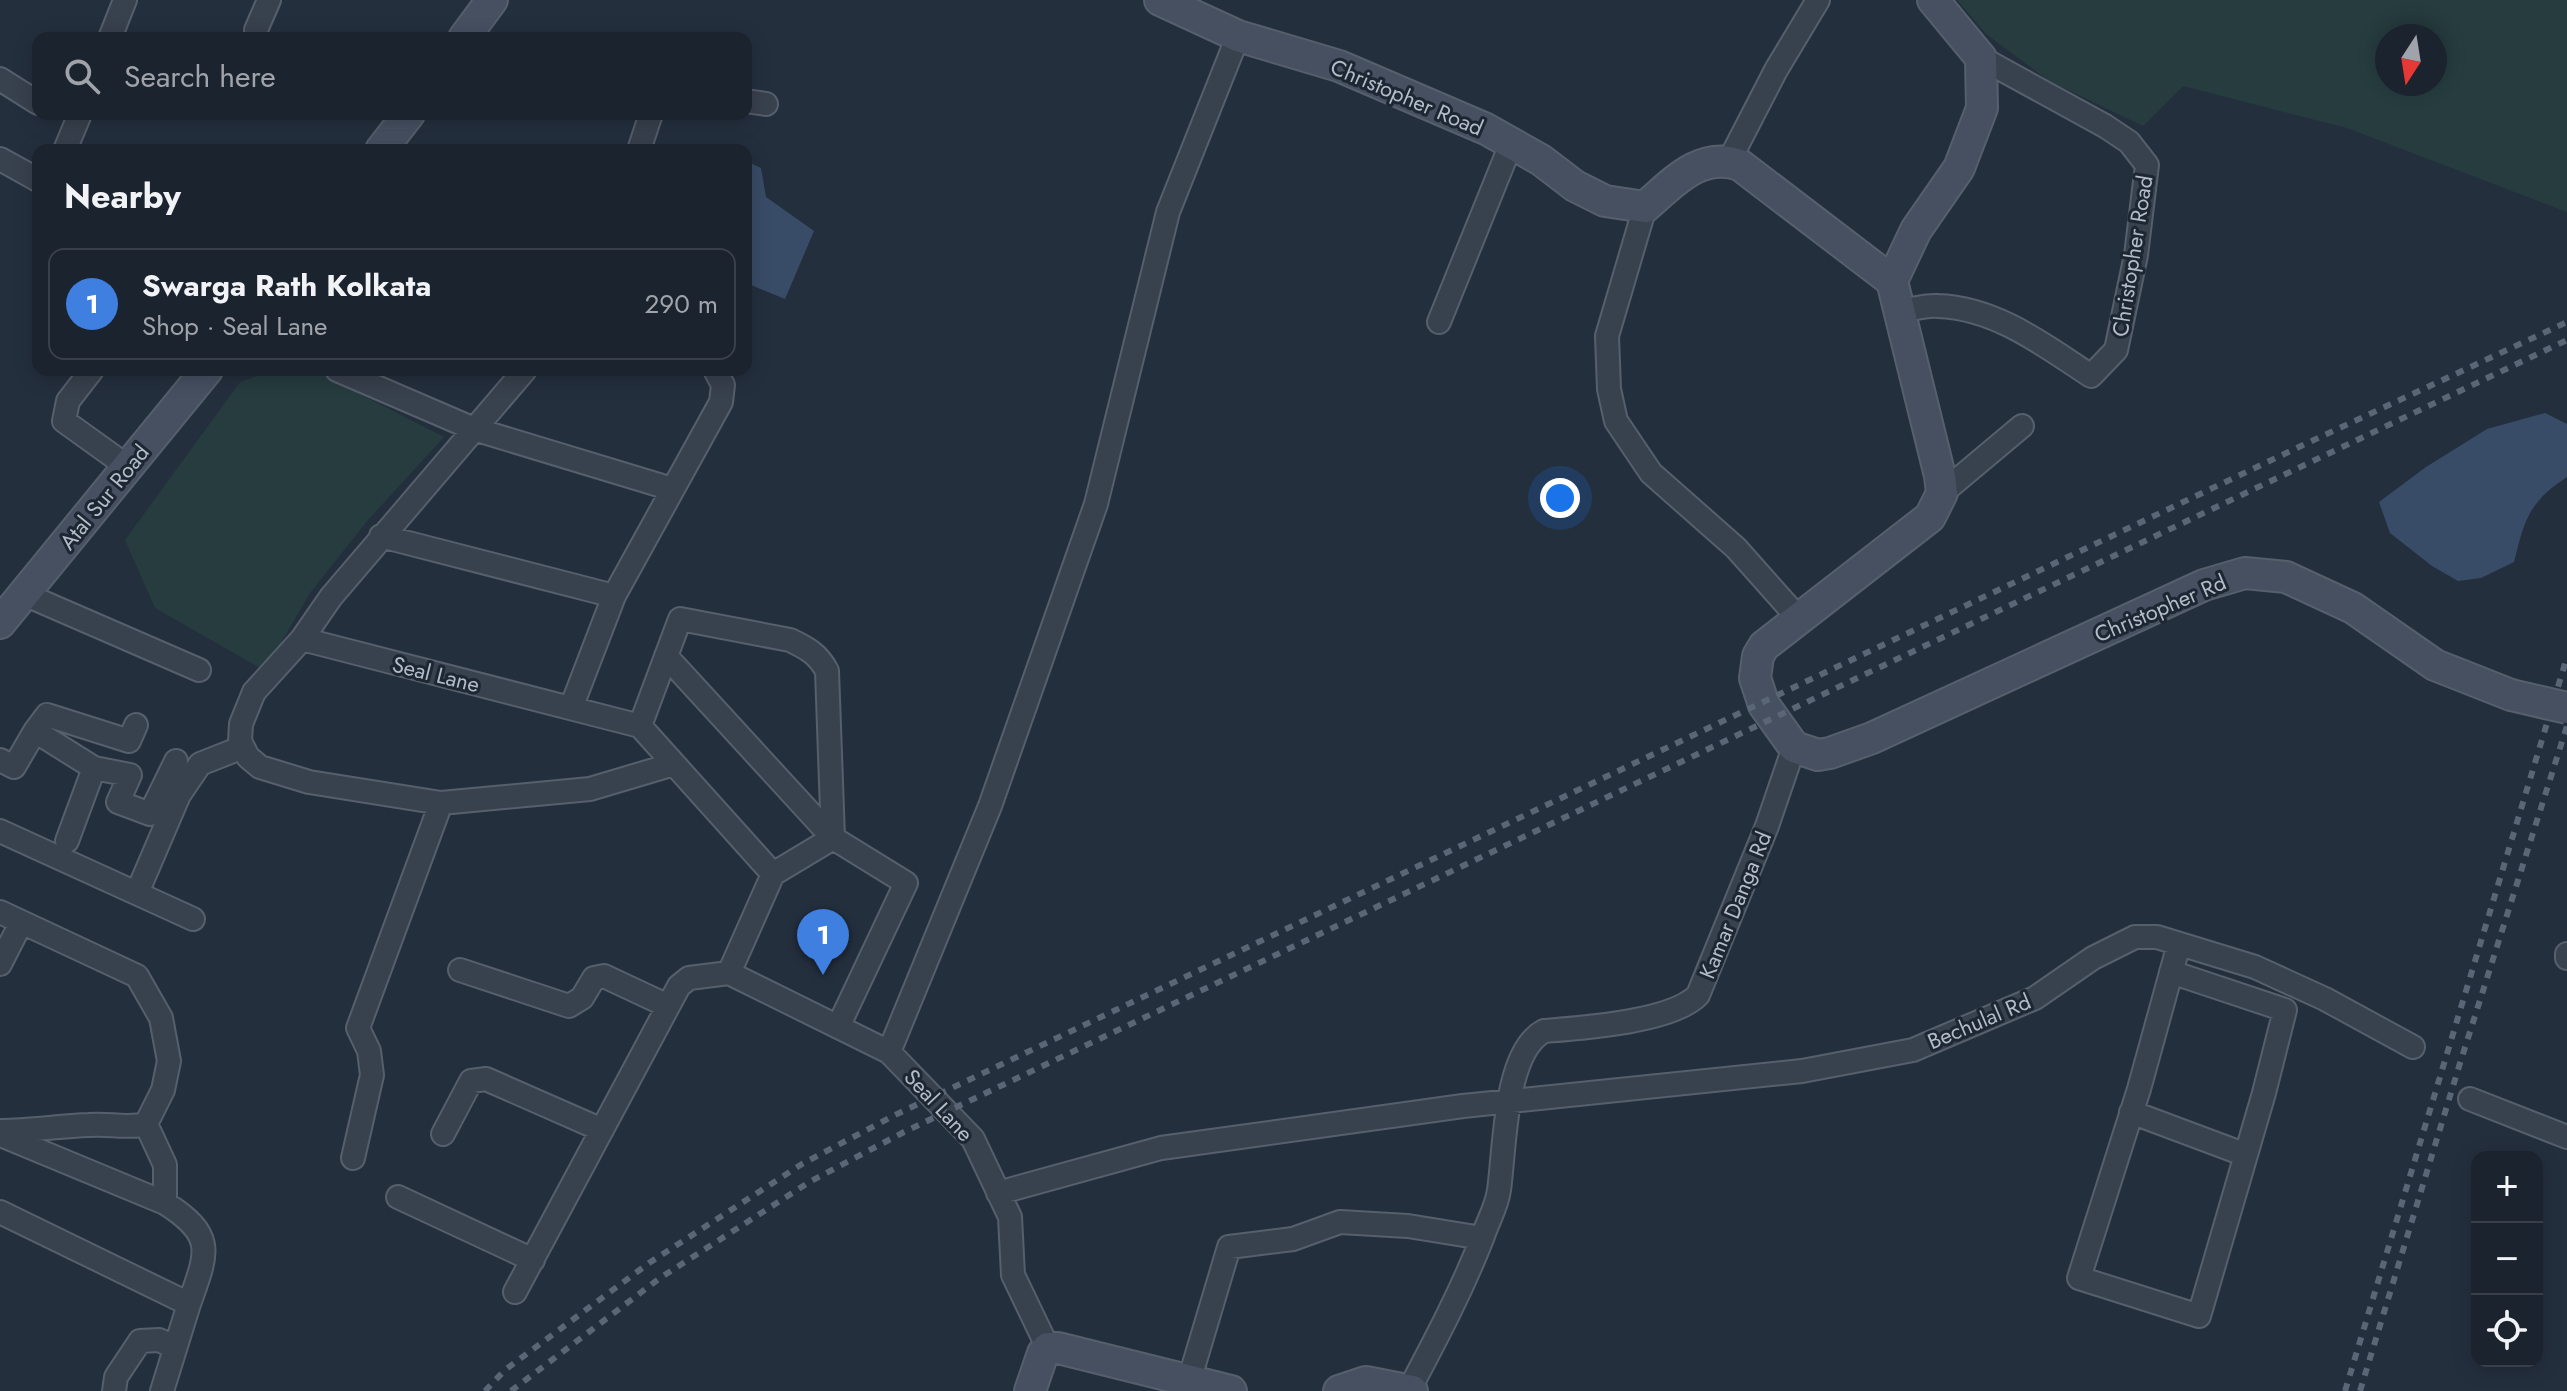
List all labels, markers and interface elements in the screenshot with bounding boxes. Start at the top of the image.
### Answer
north arrow [2375,24,2447,96]
search box [32,32,752,120]
street label: Christopher Road [1326,50,1488,144]
icon: search [60,54,104,98]
text: Search here [124,55,276,98]
text: Nearby [64,172,181,221]
street label: Christopher Road [2103,173,2161,339]
text: Swarga Rath Kolkata [142,264,431,307]
text: 1 [85,285,99,323]
text: 290 m [645,285,718,323]
text: Shop · Seal Lane [142,307,327,345]
street label: Atal Sur Road [52,437,156,557]
your location [1540,478,1580,518]
street label: Christopher Rd [2089,566,2231,650]
street label: Seal Lane [389,648,483,700]
street label: Kamar Danga Rd [1691,826,1779,984]
pin: 1 [797,909,849,975]
street label: Bechulal Rd [1922,985,2036,1057]
street label: Seal Lane [897,1062,981,1148]
map controls [2471,1151,2543,1367]
button: + [2471,1151,2543,1223]
button: − [2471,1223,2543,1295]
button: locate [2471,1295,2543,1367]

